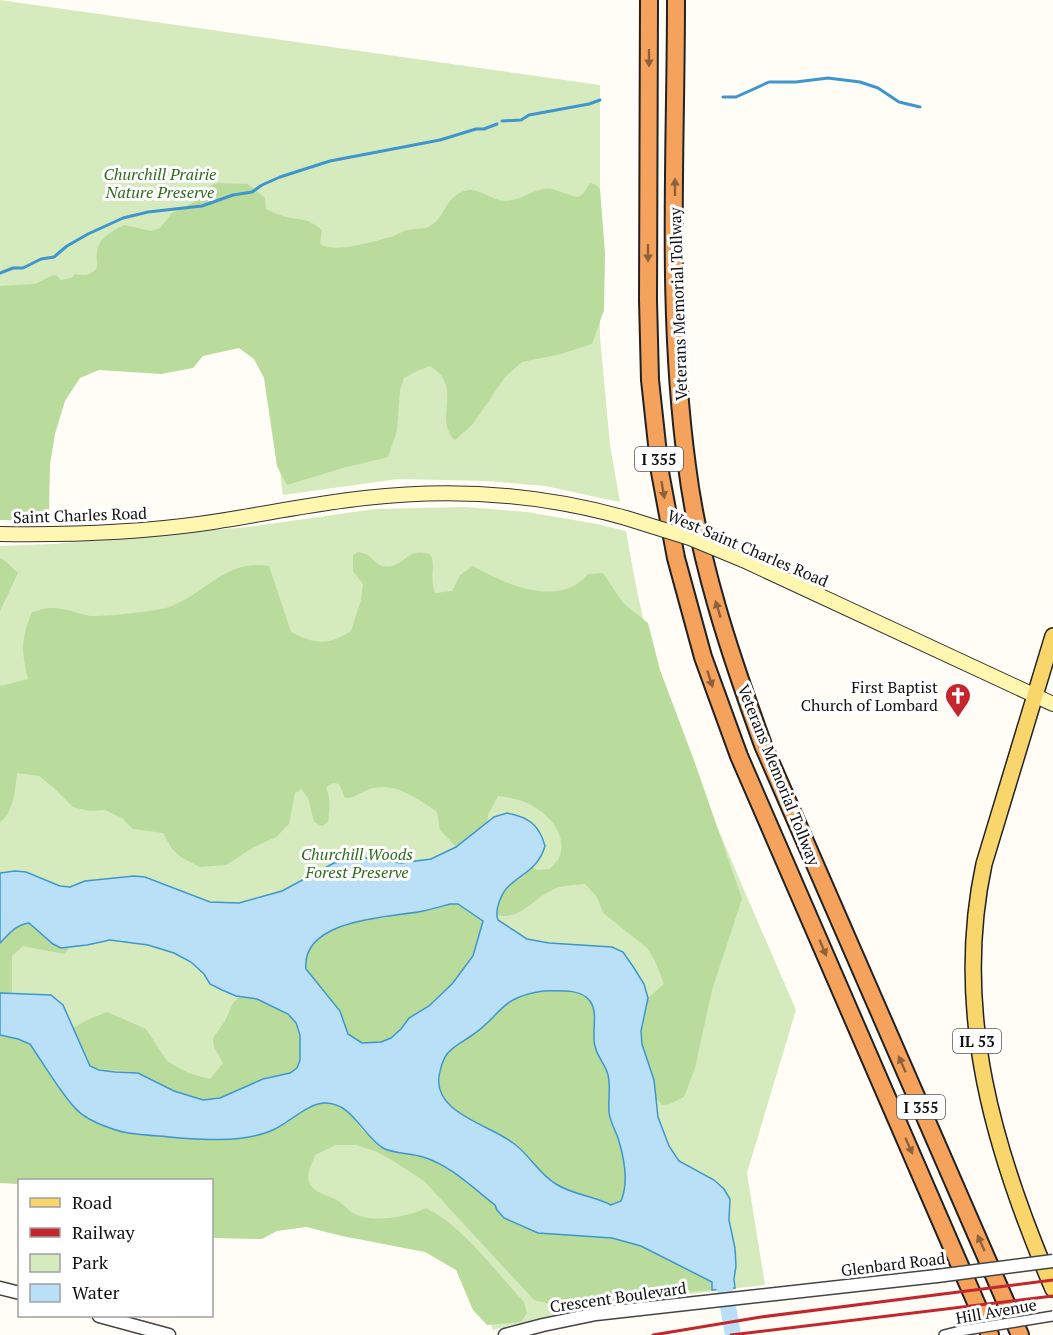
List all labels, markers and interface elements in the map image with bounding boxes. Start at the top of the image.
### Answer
one-way arrow [644,49,654,68]
park label: Churchill Prairie Nature Preserve [104,163,216,203]
one-way arrow [670,178,680,197]
street label: Veterans Memorial Tollway [664,206,692,401]
one-way arrow [643,244,653,263]
road number: I 355 [635,447,683,471]
one-way arrow [659,480,668,499]
street label: Saint Charles Road [13,502,148,528]
street label: West Saint Charles Road [664,504,832,592]
one-way arrow [713,600,722,618]
one-way arrow [706,670,715,688]
place label: First Baptist Church of Lombard [801,676,938,716]
street label: Veterans Memorial Tollway [733,681,826,870]
church icon: First Baptist Church of Lombard [943,681,973,719]
park label: Churchill Woods Forest Preserve [301,843,413,883]
one-way arrow [818,939,827,956]
road number: IL 53 [953,1029,1001,1053]
one-way arrow [898,1056,907,1073]
road number: I 355 [897,1095,945,1119]
one-way arrow [904,1137,913,1154]
legend [18,1179,213,1317]
text: Road [72,1190,112,1214]
text: Railway [72,1220,136,1244]
one-way arrow [976,1233,986,1251]
street label: Glenbard Road [840,1247,946,1281]
text: Park [72,1250,109,1274]
street label: Crescent Boulevard [548,1277,688,1317]
text: Water [72,1280,119,1304]
street label: Hill Avenue [954,1293,1038,1329]

